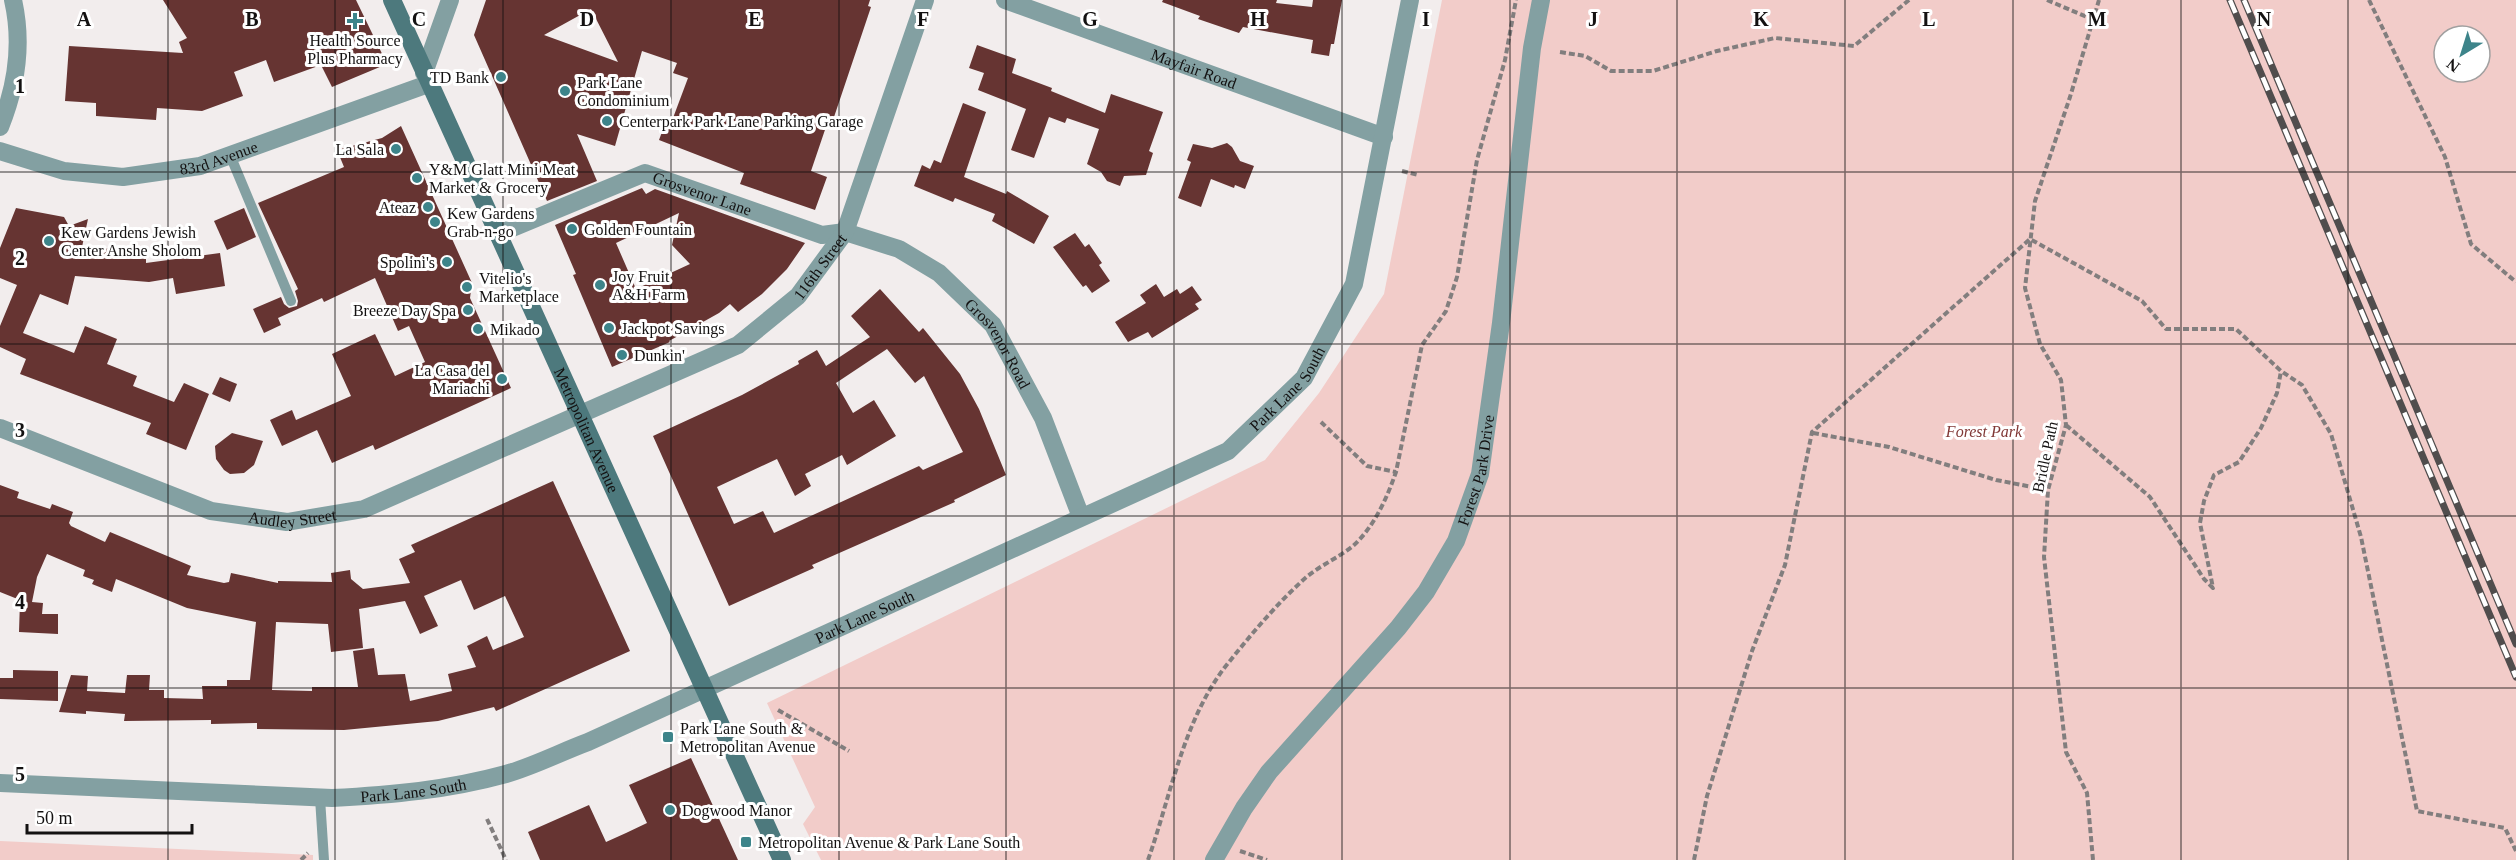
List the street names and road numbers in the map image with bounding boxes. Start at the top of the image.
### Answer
street label: Mayfair Road [1149,45,1239,92]
street label: 83rd Avenue [178,138,260,177]
street label: Grosvenor Lane [651,168,754,218]
street label: 116th Street [790,230,850,303]
street label: Grosvenor Road [962,295,1034,391]
street label: Park Lane South [1246,344,1328,434]
street label: Metropolitan Avenue [551,365,623,495]
street label: Forest Park Drive [1454,414,1497,528]
street label: Bridle Path [2029,420,2061,494]
street label: Audley Street [247,505,338,531]
street label: Park Lane South [812,587,916,646]
street label: Park Lane South [360,775,468,805]

